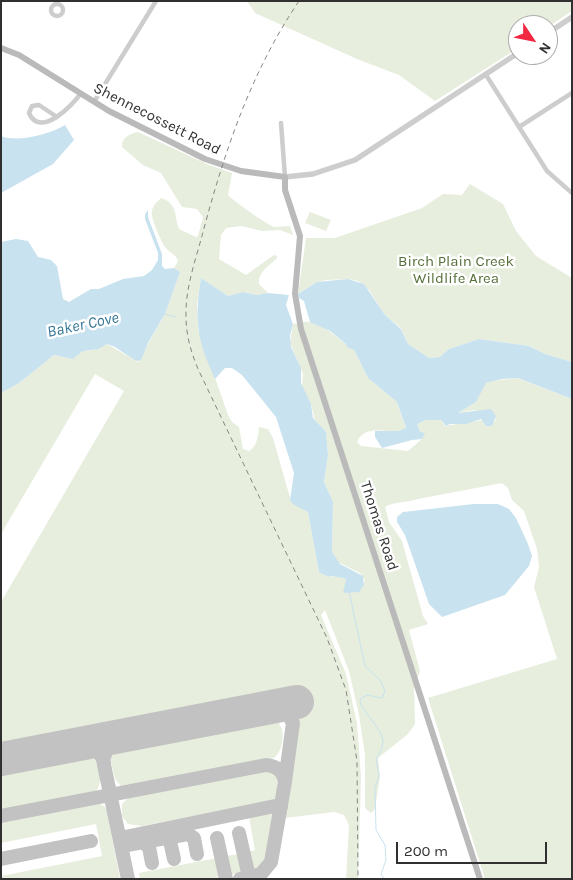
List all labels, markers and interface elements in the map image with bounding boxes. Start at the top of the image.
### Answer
north arrow [508,15,558,65]
text: N [535,39,555,57]
street label: Shennecossett Road [90,79,224,159]
park label: Birch Plain Creek Wildlife Area [398,253,514,288]
water label: Baker Cove [45,308,121,342]
street label: Thomas Road [356,479,402,573]
scale bar [398,832,549,864]
text: 200 m [404,842,448,860]

